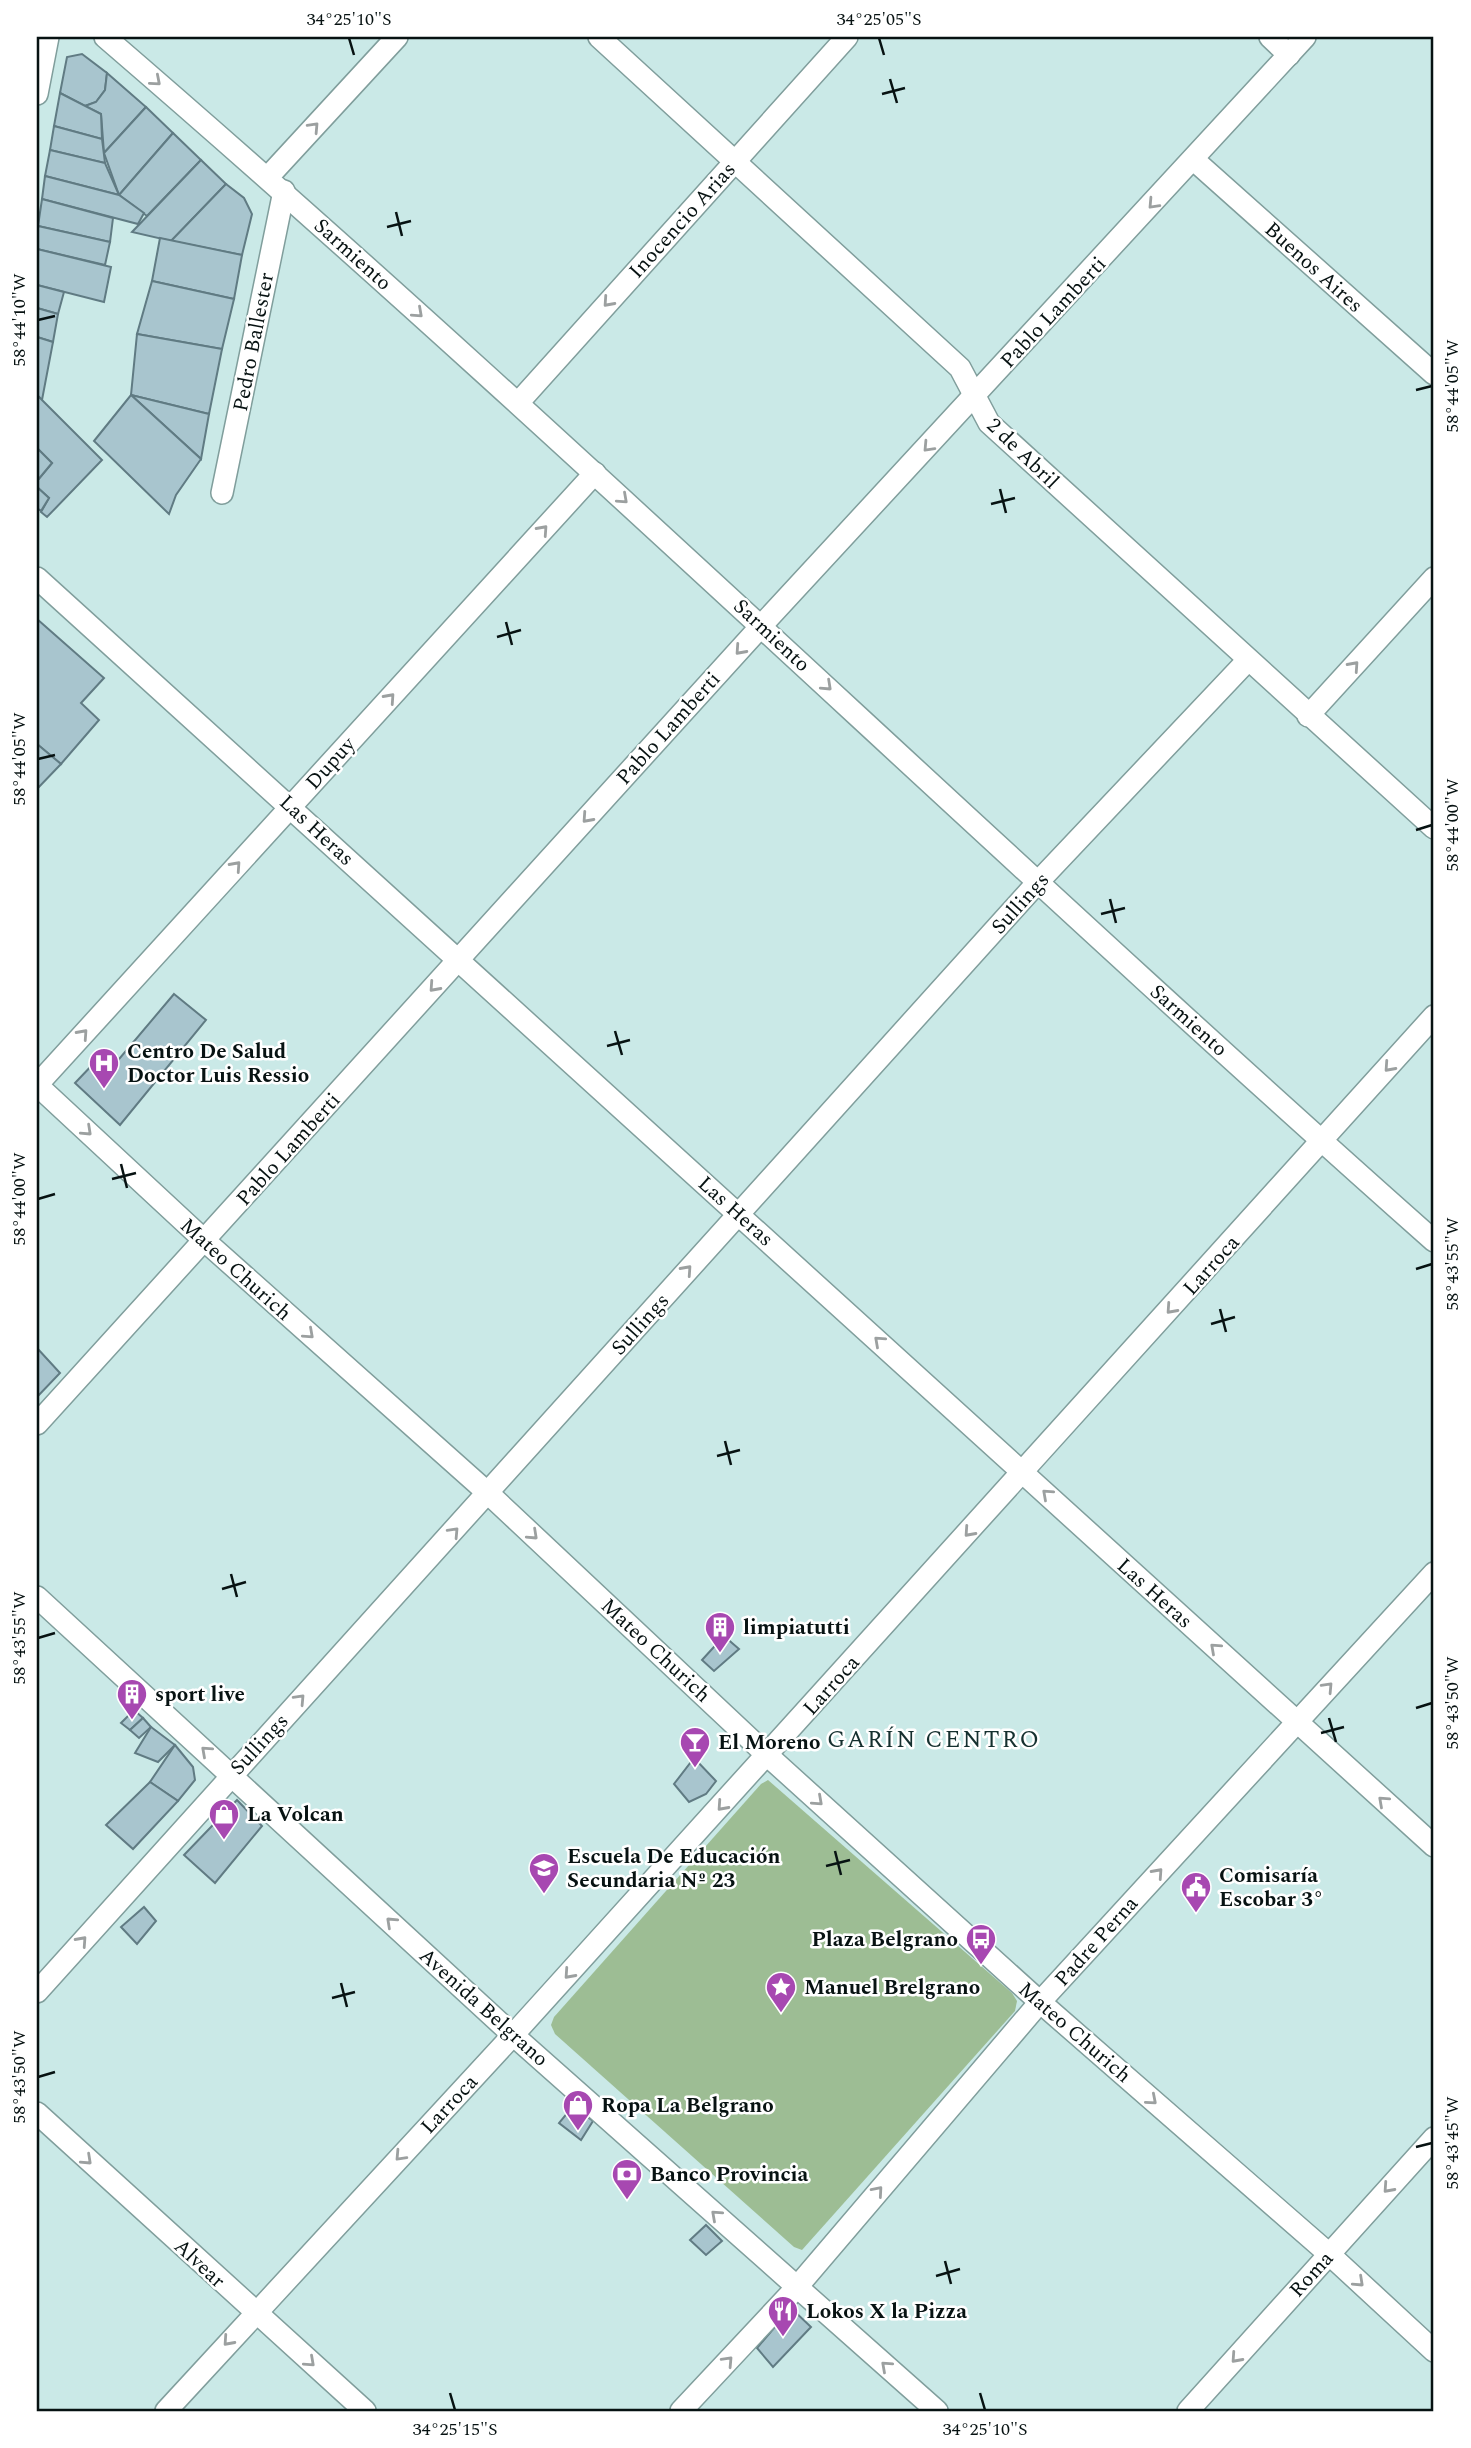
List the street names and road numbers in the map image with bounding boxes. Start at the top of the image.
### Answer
street label: Inocencio Arias [621,155,744,286]
street label: Sarmiento [306,211,399,299]
street label: Buenos Aires [1257,215,1370,321]
street label: Pablo Lamberti [993,249,1114,376]
street label: Pedro Ballester [225,270,283,415]
street label: 2 de Abril [978,411,1066,497]
street label: Sarmiento [725,591,817,680]
street label: Pablo Lamberti [609,665,729,793]
street label: Dupuy [298,729,364,797]
street label: Las Heras [271,787,361,874]
street label: Sullings [984,865,1057,942]
street label: Sarmiento [1142,977,1235,1065]
street label: Pablo Lamberti [229,1086,349,1214]
street label: Las Heras [690,1169,781,1255]
street label: Mateo Churich [172,1211,298,1329]
street label: Larroca [1176,1228,1248,1303]
street label: Sullings [604,1286,677,1363]
street label: Las Heras [1109,1551,1200,1637]
street label: Mateo Churich [593,1591,718,1711]
street label: Larroca [796,1648,868,1723]
street label: Sullings [223,1707,297,1783]
street label: Padre Perna [1047,1889,1147,1994]
street label: Avenida Belgrano [411,1941,555,2075]
street label: Mateo Churich [1011,1974,1138,2091]
street label: Larroca [413,2067,486,2142]
street label: Alvear [166,2231,232,2296]
street label: Roma [1282,2244,1342,2305]

